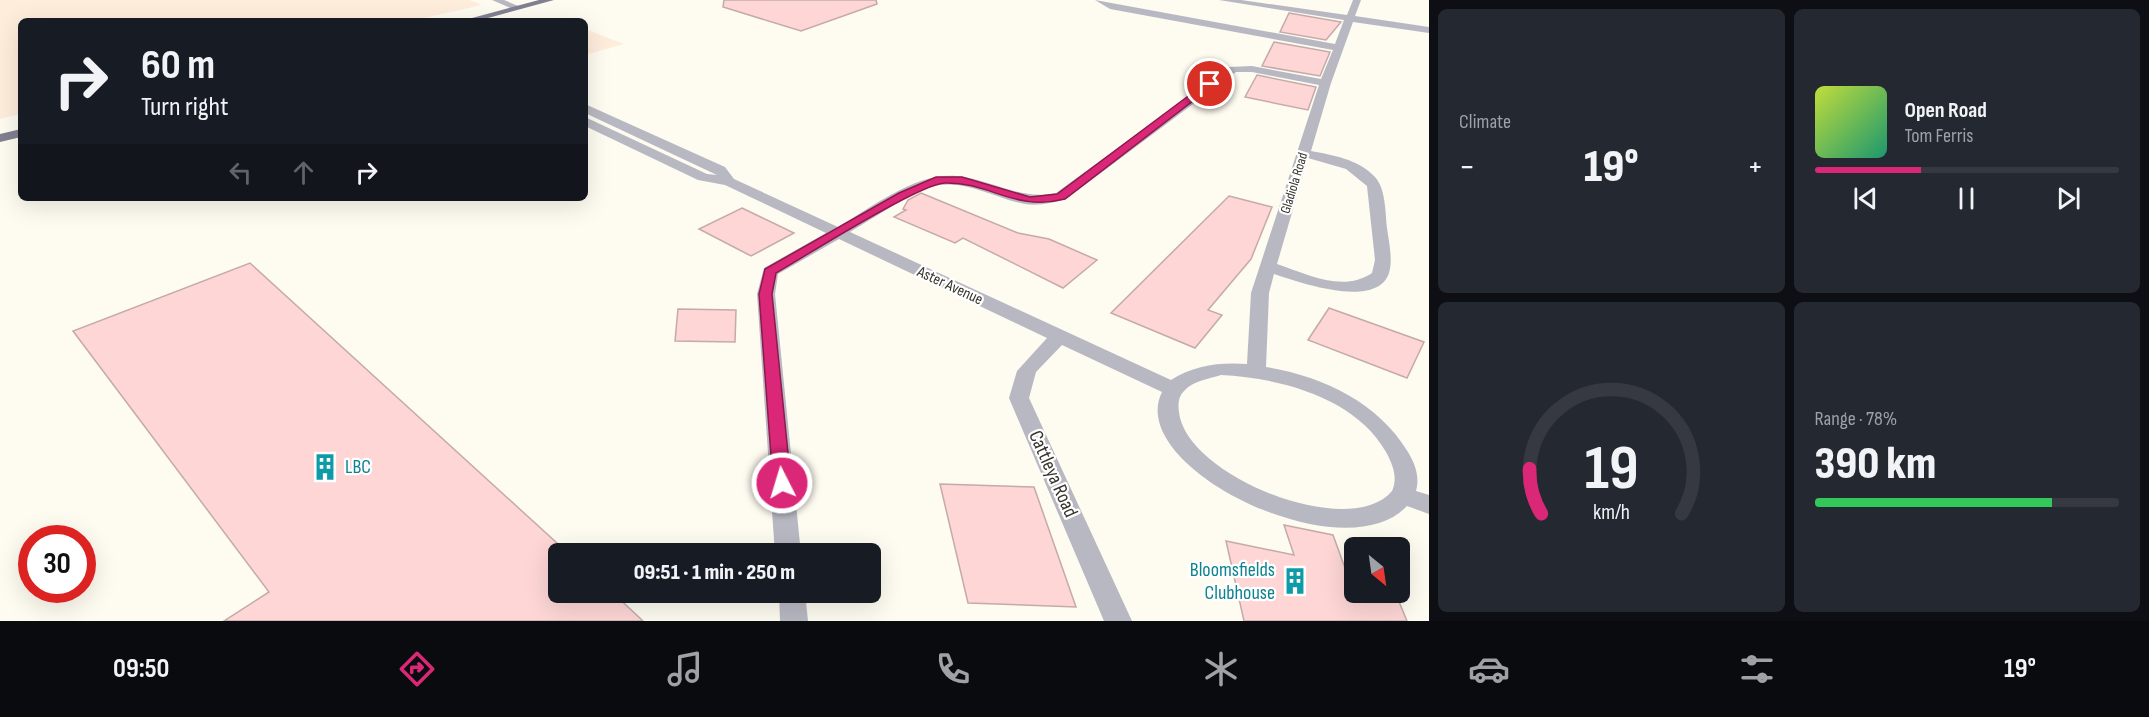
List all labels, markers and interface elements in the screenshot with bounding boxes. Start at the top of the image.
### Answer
text: 60 m [141,40,215,91]
icon: right [42,42,120,120]
pin [1184,58,1235,109]
icon: arrive [1193,67,1226,100]
text: Turn right [141,91,228,123]
text: Open Road [1905,97,1987,124]
text: Climate [1459,110,1511,134]
text: Tom Ferris [1905,124,1973,148]
text: 19° [1584,140,1639,195]
text: − [1459,147,1475,187]
text: + [1747,147,1764,187]
street label: Gladiola Road [1277,150,1311,216]
icon: left [224,156,257,189]
icon: ahead [287,156,320,189]
icon: right [350,156,383,189]
icon: previous [1849,182,1882,215]
icon: pause [1950,182,1983,215]
icon: next [2052,182,2085,215]
street label: Aster Avenue [913,262,986,309]
text: Range · 78% [1815,407,1897,431]
street label: Cattleya Road [1023,427,1083,521]
text: 19 [1584,432,1638,507]
text: 390 km [1815,437,1936,492]
position arrow [750,451,814,515]
building icon: LBC [310,452,340,482]
place label: LBC [345,455,371,479]
text: km/h [1593,500,1630,525]
speed limit sign: 30 [18,525,96,603]
north arrow [1344,537,1410,603]
map controls [1344,537,1410,603]
place label: Bloomsfields Clubhouse [1190,558,1275,605]
text: 09:51 · 1 min · 250 m [634,559,795,586]
building icon: Bloomsfields Clubhouse [1280,566,1310,596]
icon: directions [396,648,438,690]
icon: music [664,648,706,690]
icon: phone [932,648,974,690]
icon: climate [1200,648,1242,690]
icon: car [1468,648,1510,690]
icon: filters [1736,648,1778,690]
text: 09:50 [113,653,169,685]
text: 19° [2004,653,2036,685]

